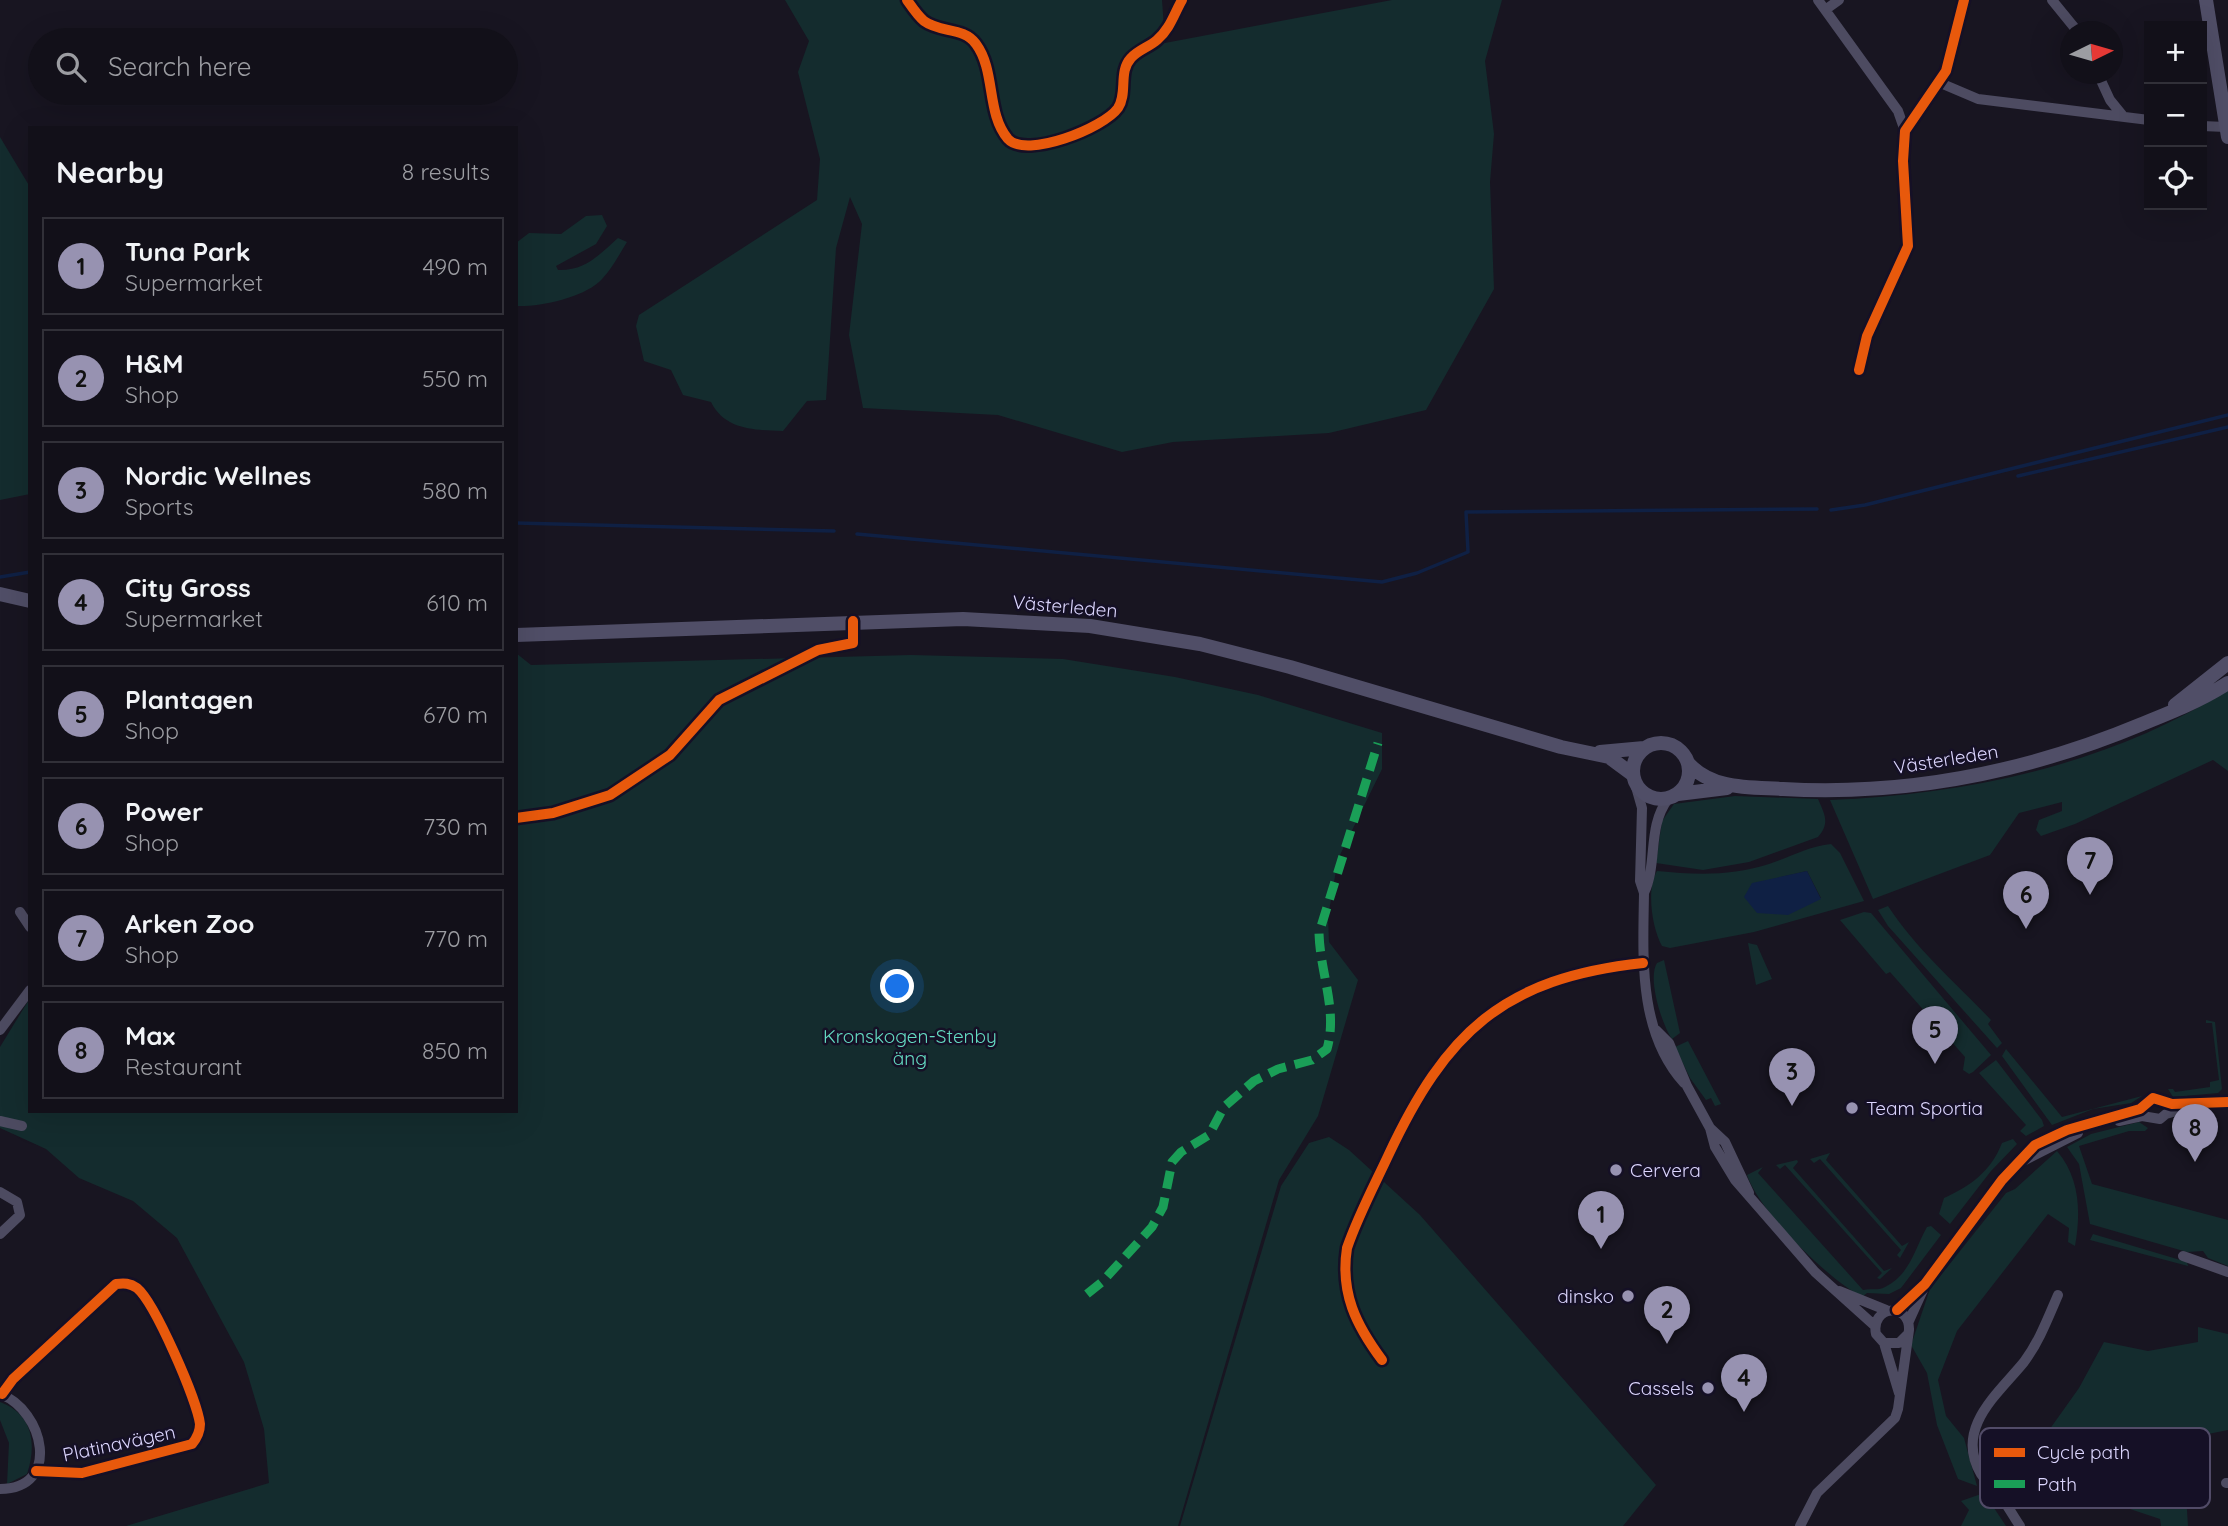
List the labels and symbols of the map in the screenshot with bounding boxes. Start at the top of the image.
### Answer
north arrow [2060,21,2123,84]
street label: Västerleden [1011,589,1119,623]
street label: Västerleden [1892,739,2000,779]
pin: 7 [2067,837,2113,895]
pin: 6 [2003,871,2049,929]
your location [880,969,914,1003]
pin: 5 [1912,1006,1958,1064]
park label: Kronskogen-Stenby äng [823,1024,997,1070]
pin: 3 [1769,1048,1815,1106]
place label: Team Sportia [1866,1096,1983,1120]
marker: Team Sportia [1844,1100,1860,1116]
pin: 8 [2172,1104,2218,1162]
place label: Cervera [1630,1158,1701,1182]
marker: Cervera [1608,1162,1624,1178]
pin: 1 [1578,1191,1624,1249]
place label: dinsko [1557,1284,1614,1308]
pin: 2 [1644,1286,1690,1344]
marker: dinsko [1620,1288,1636,1304]
pin: 4 [1721,1354,1767,1412]
place label: Cassels [1628,1376,1694,1400]
marker: Cassels [1700,1380,1716,1396]
street label: Platinavägen [60,1419,178,1467]
legend [1980,1428,2210,1508]
text: Cycle path [2037,1440,2130,1464]
text: Path [2037,1472,2077,1496]

